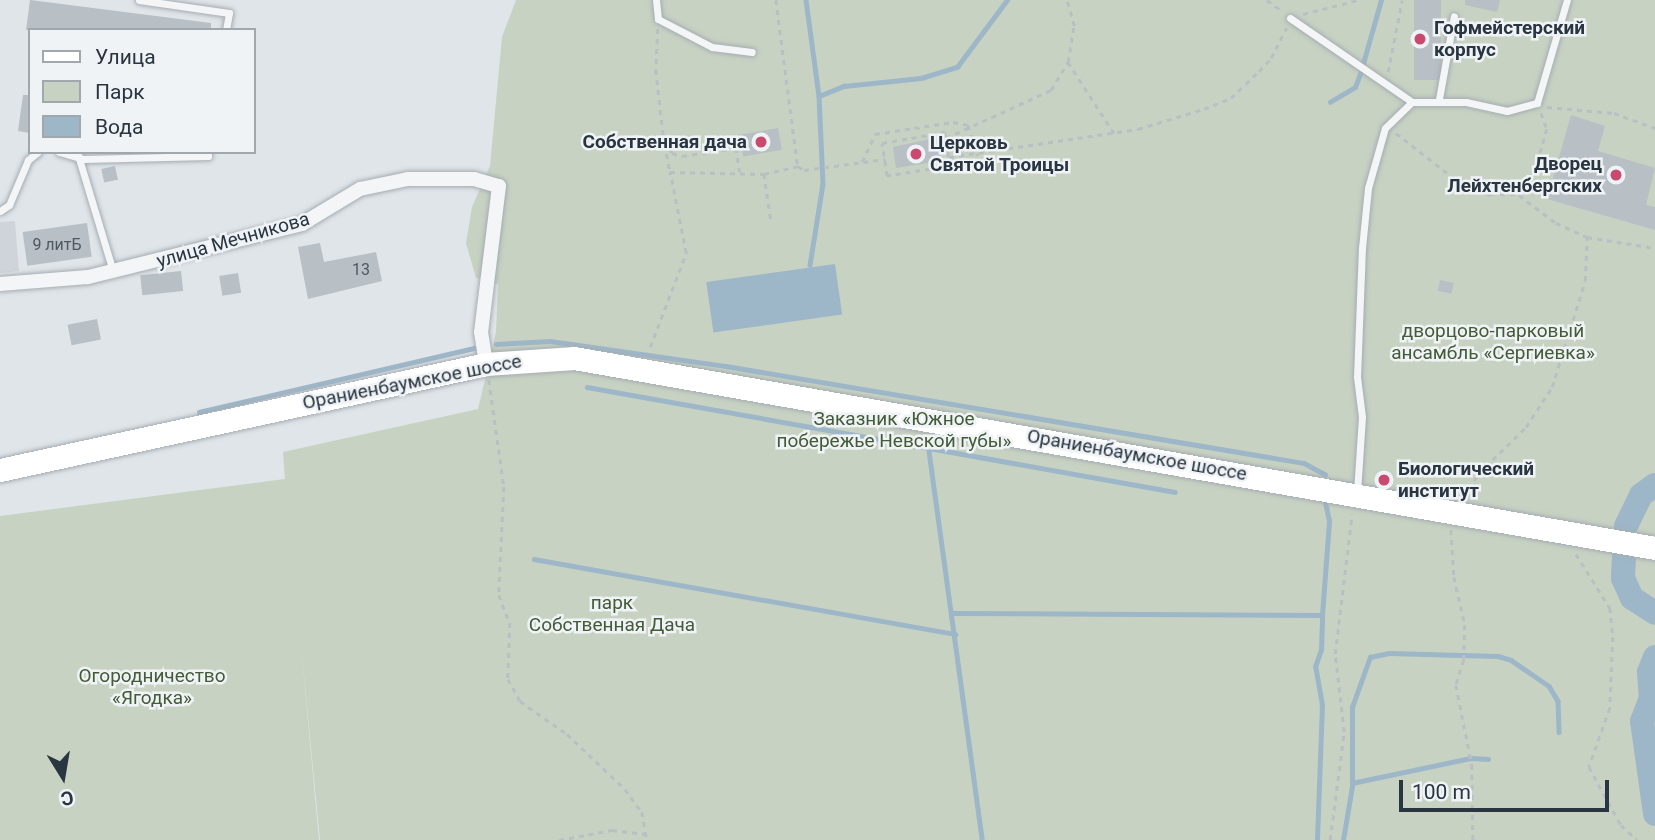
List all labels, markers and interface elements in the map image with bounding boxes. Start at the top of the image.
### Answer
place label: Гофмейстерский корпус [1434,17,1585,61]
legend [28,28,256,154]
marker: Гофмейстерский корпус [1412,31,1428,47]
text: Улица [95,45,156,69]
text: Парк [95,80,145,104]
text: Вода [95,115,143,139]
place label: Собственная дача [583,131,747,153]
place label: Церковь Святой Троицы [930,132,1070,176]
marker: Собственная дача [753,134,769,150]
marker: Церковь Святой Троицы [908,146,924,162]
place label: Дворец Лейхтенбергских [1447,153,1602,197]
marker: Дворец Лейхтенбергских [1608,167,1624,183]
street label: улица Мечникова [154,207,312,273]
house number: 9 литБ [32,235,82,255]
house number: 13 [352,260,370,280]
park label: дворцово-парковый ансамбль «Сергиевка» [1391,320,1595,364]
street label: Ораниенбаумское шоссе [301,350,523,414]
park label: Заказник «Южное побережье Невской губы» [777,408,1011,452]
street label: Ораниенбаумское шоссе [1025,424,1249,486]
place label: Биологический институт [1398,458,1534,502]
marker: Биологический институт [1376,472,1392,488]
park label: парк Собственная Дача [529,592,695,636]
park label: Огородничество «Ягодка» [78,665,226,709]
north arrow [28,742,98,812]
scale bar [1403,766,1613,810]
text: 100 m [1412,780,1471,804]
text: С [59,786,75,811]

